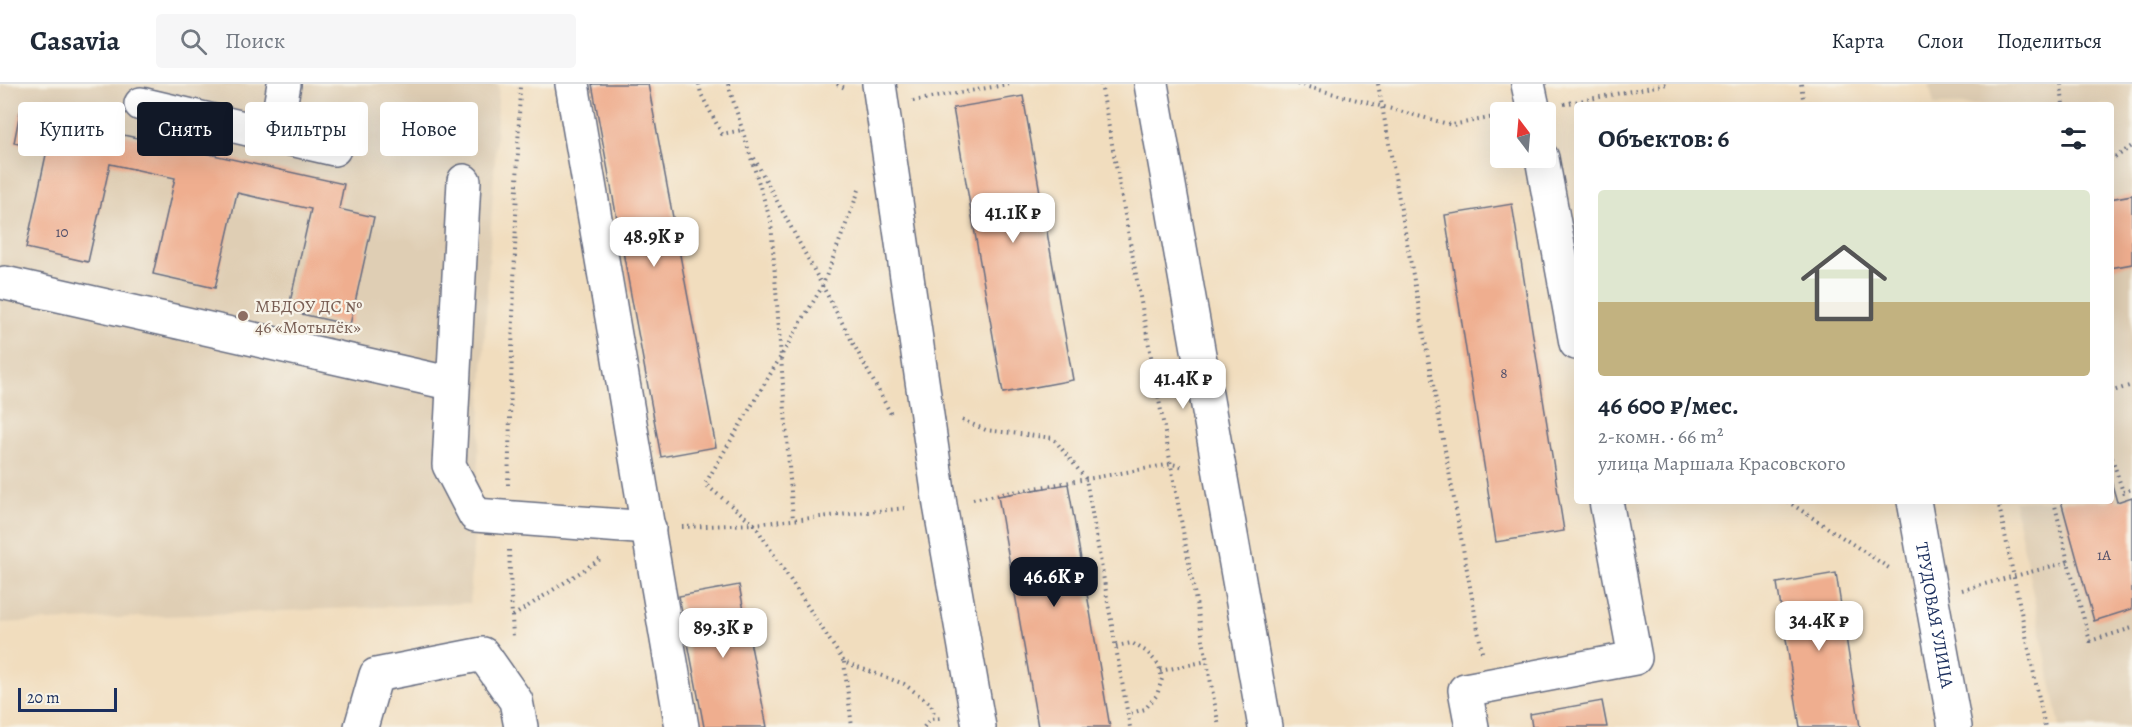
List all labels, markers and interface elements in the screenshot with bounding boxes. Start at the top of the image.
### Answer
search box [156,14,576,68]
text: Casavia [30,22,120,60]
icon: search [177,25,210,58]
text: Поиск [225,26,285,56]
text: Карта [1831,27,1884,55]
text: Слои [1917,27,1964,55]
text: Поделиться [1997,27,2102,55]
chip: Купить [18,102,125,156]
chip: Снять [137,102,233,156]
chip: Фильтры [245,102,368,156]
chip: Новое [380,102,478,156]
north arrow [1490,102,1556,168]
map controls [1490,102,1556,168]
text: Объектов: 6 [1598,121,1729,156]
icon: filters [2057,122,2090,155]
pin: 41.1K ₽ [958,193,1068,244]
text: 41.1K ₽ [985,199,1041,226]
pin: 48.9K ₽ [599,217,709,268]
house number: 10 [55,222,69,242]
text: 48.9K ₽ [624,223,684,250]
icon: home [1790,229,1898,337]
place label: МБДОУ ДC № 46 «Мотылёк» [255,294,362,339]
marker: МБДОУ ДC № 46 «Мотылёк» [236,309,250,323]
pin: 41.4K ₽ [1128,359,1238,410]
house number: 8 [1500,363,1508,383]
text: 41.4K ₽ [1154,365,1212,392]
text: 46 600 ₽/мес. [1598,388,1739,423]
text: 2-комн. · 66 m² [1598,423,1723,450]
text: улица Маршала Красовского [1598,450,1846,477]
street label: ТРУДОВАЯ УЛИЦА [1910,540,1960,690]
house number: 1А [2097,545,2111,565]
pin: 46.6K ₽ [999,557,1109,608]
text: 46.6K ₽ [1024,563,1084,590]
pin: 34.4K ₽ [1764,601,1874,652]
text: 34.4K ₽ [1789,607,1849,634]
pin: 89.3K ₽ [668,608,778,659]
text: 89.3K ₽ [693,614,753,641]
scale bar [18,685,117,712]
text: 20 m [27,687,60,709]

